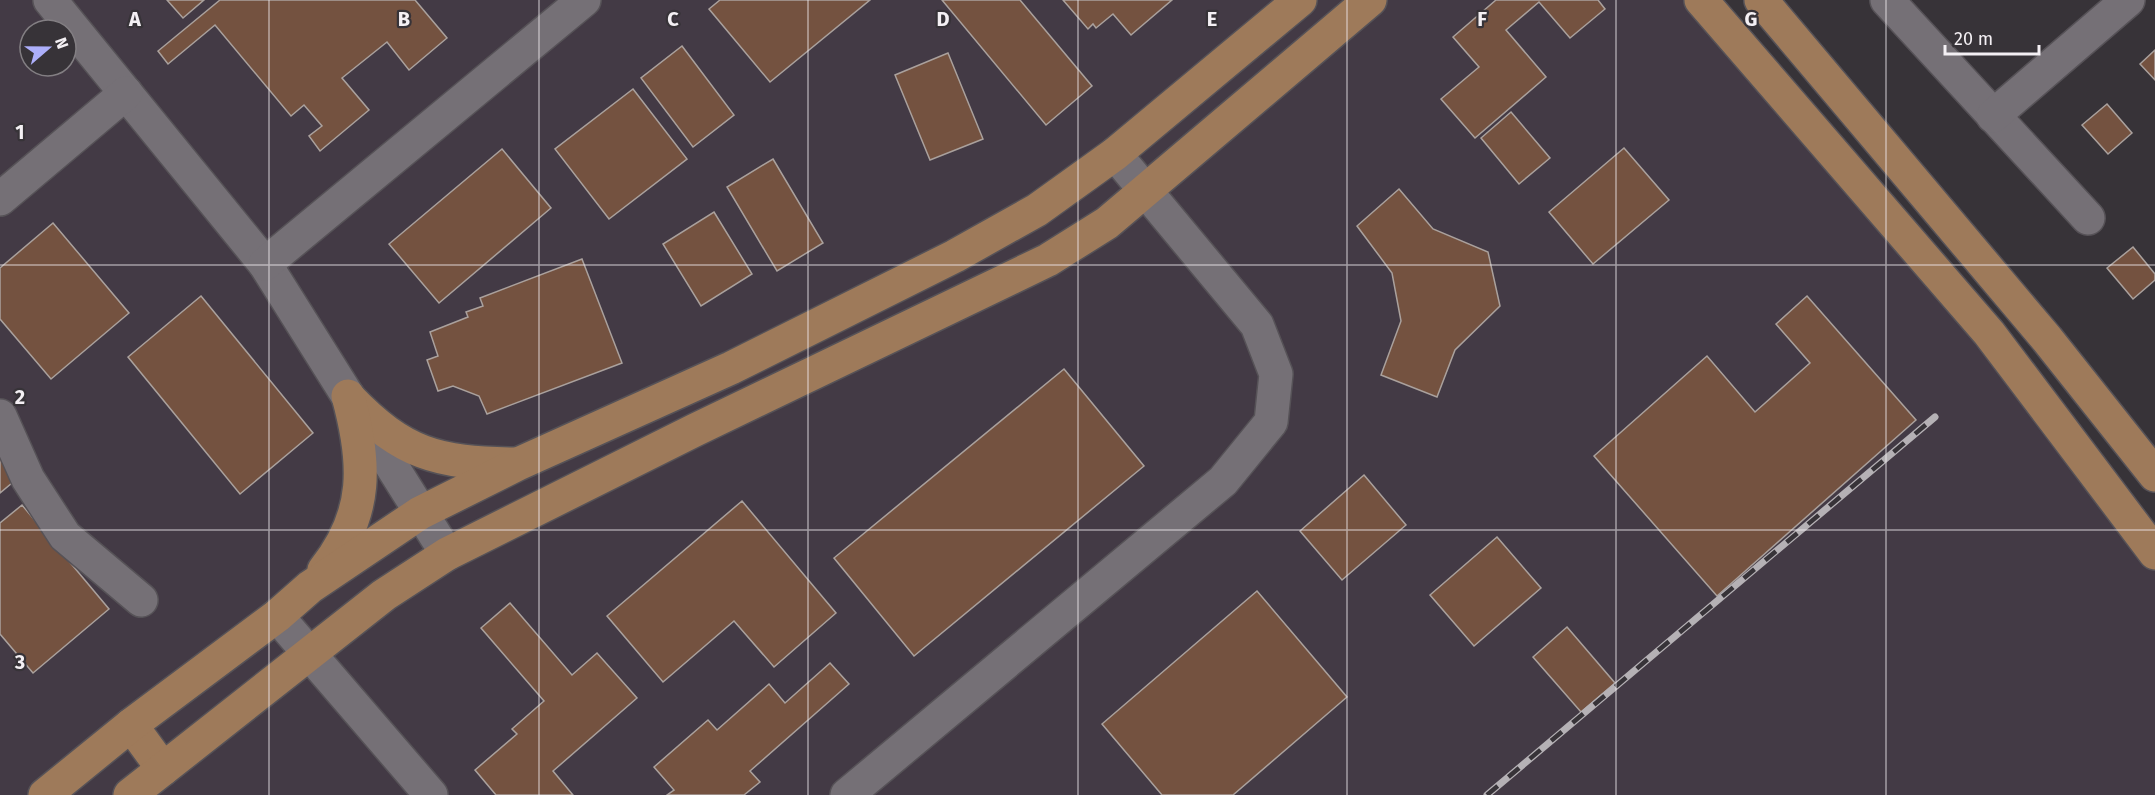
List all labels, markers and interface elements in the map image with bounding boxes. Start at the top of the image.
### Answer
text: A [128,7,142,31]
text: B [398,7,410,31]
text: C [667,7,679,31]
text: D [936,7,950,31]
text: E [1207,7,1217,31]
text: F [1477,7,1487,31]
text: G [1745,7,1757,31]
north arrow [18,18,78,78]
scale bar [1945,18,2040,56]
text: 20 m [1954,28,1993,50]
text: N [51,35,72,51]
text: 1 [15,120,25,144]
text: 2 [15,385,25,409]
text: 3 [14,650,25,674]

